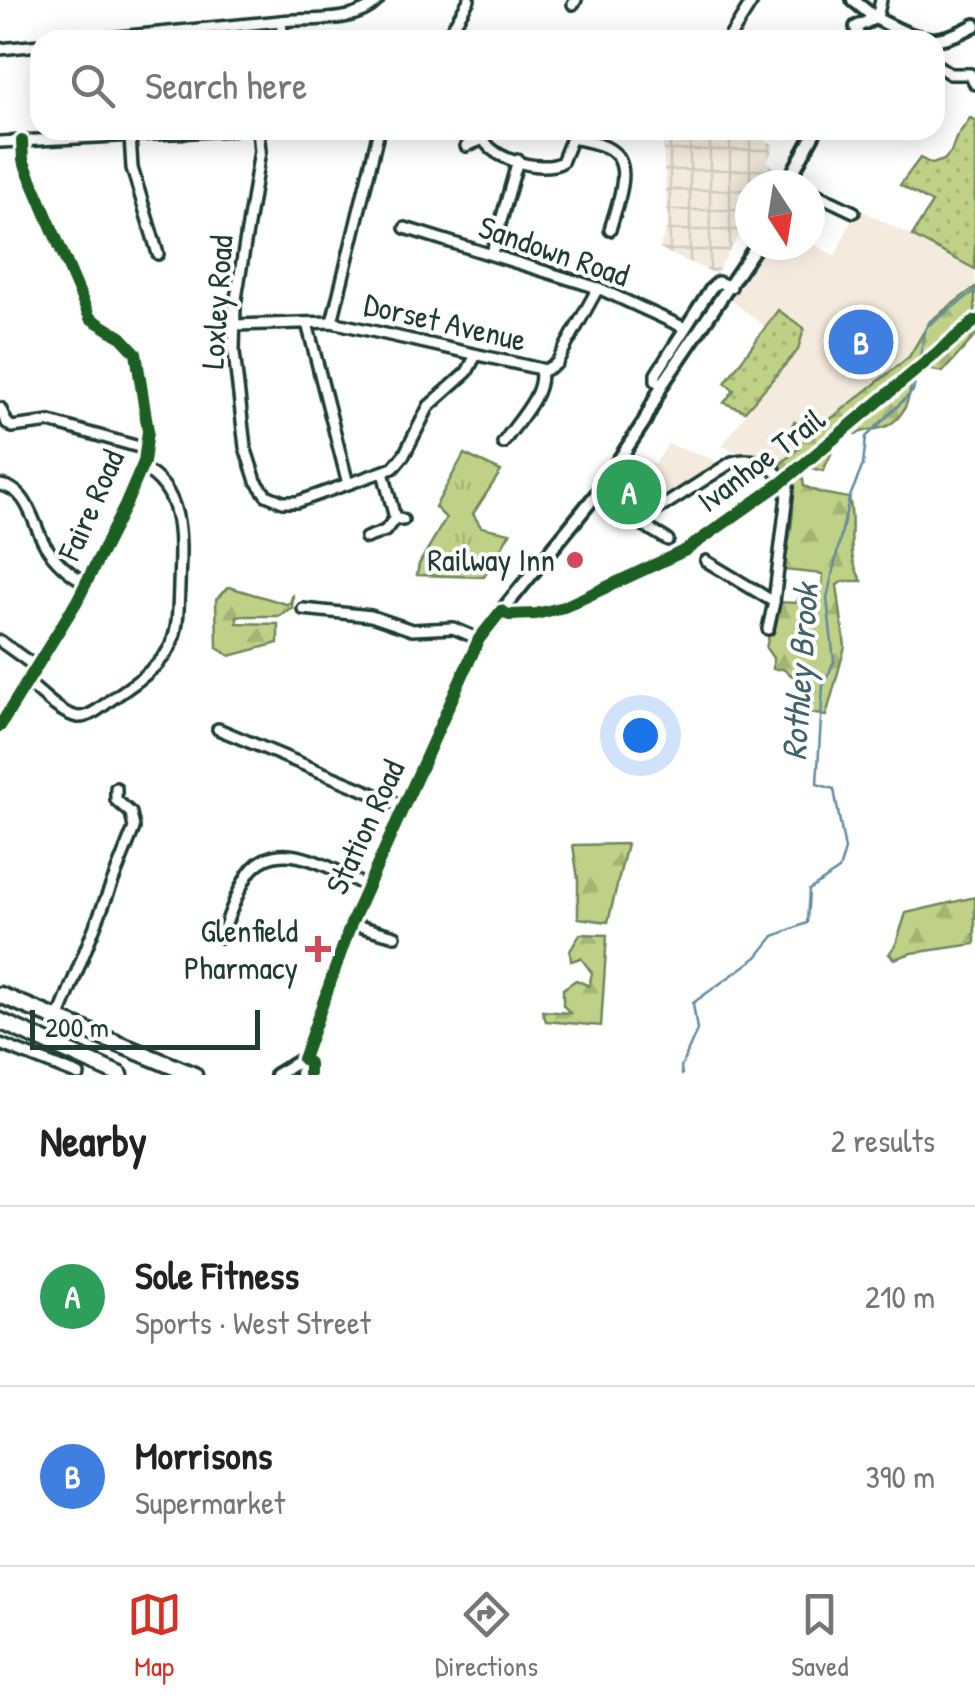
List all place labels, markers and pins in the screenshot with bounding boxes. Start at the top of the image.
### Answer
pin: B [828,304,894,380]
pin: A [596,454,662,530]
place label: Railway Inn [428,538,555,581]
marker: Railway Inn [564,549,586,571]
place label: Glenfield Pharmacy [184,909,298,989]
marker: Glenfield Pharmacy [307,938,329,960]

